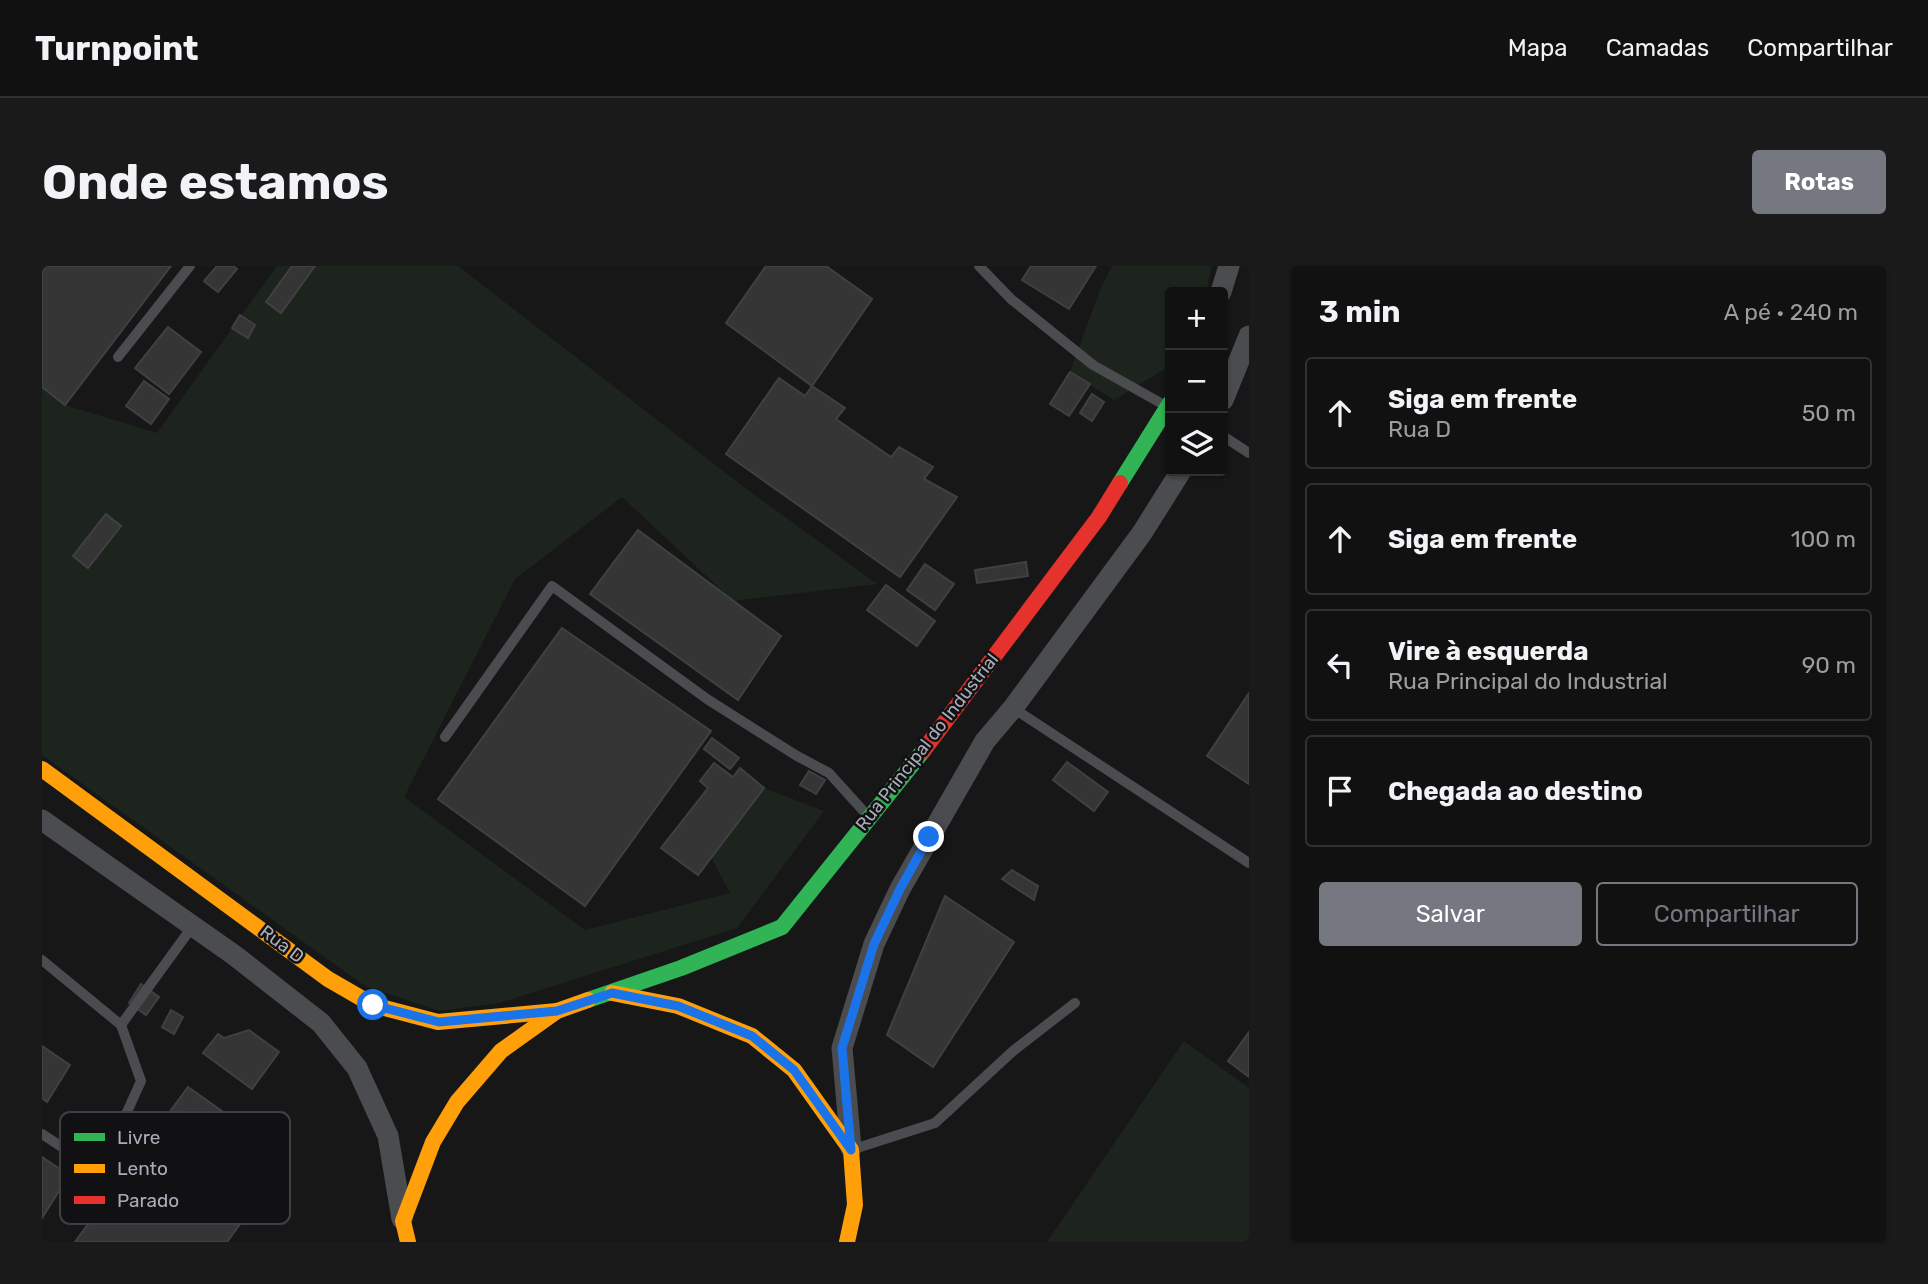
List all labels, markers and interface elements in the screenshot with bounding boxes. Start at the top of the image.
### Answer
text: Turnpoint [35,29,198,68]
text: Mapa [1508,34,1568,62]
text: Camadas [1606,34,1709,62]
text: Compartilhar [1747,34,1893,62]
button: Rotas [1752,150,1886,214]
text: Onde estamos [42,153,389,211]
map controls [1165,287,1228,476]
button: + [1165,287,1228,350]
text: 3 min [1319,294,1401,330]
text: A pé · 240 m [1724,298,1858,326]
button: − [1165,350,1228,413]
text: Siga em frente [1388,384,1577,415]
icon: ahead [1321,394,1359,432]
text: 50 m [1802,399,1856,427]
button: layers [1165,413,1228,476]
text: Rua D [1388,415,1451,443]
icon: ahead [1321,520,1359,558]
text: Siga em frente [1388,524,1577,555]
text: 100 m [1791,525,1856,553]
text: Vire à esquerda [1388,636,1589,667]
icon: left [1321,646,1359,684]
street label: Rua Principal do Industrial [851,649,1003,835]
text: 90 m [1802,651,1856,679]
text: Rua Principal do Industrial [1388,667,1668,695]
icon: arrive [1321,772,1359,810]
text: Chegada ao destino [1388,776,1643,807]
route end [913,821,944,852]
button: Salvar [1319,882,1582,946]
button: Compartilhar [1596,882,1858,946]
street label: Rua D [256,920,308,968]
route start [357,989,388,1020]
legend [60,1112,290,1224]
text: Livre [117,1126,161,1149]
text: Lento [117,1157,168,1180]
text: Parado [117,1189,179,1212]

